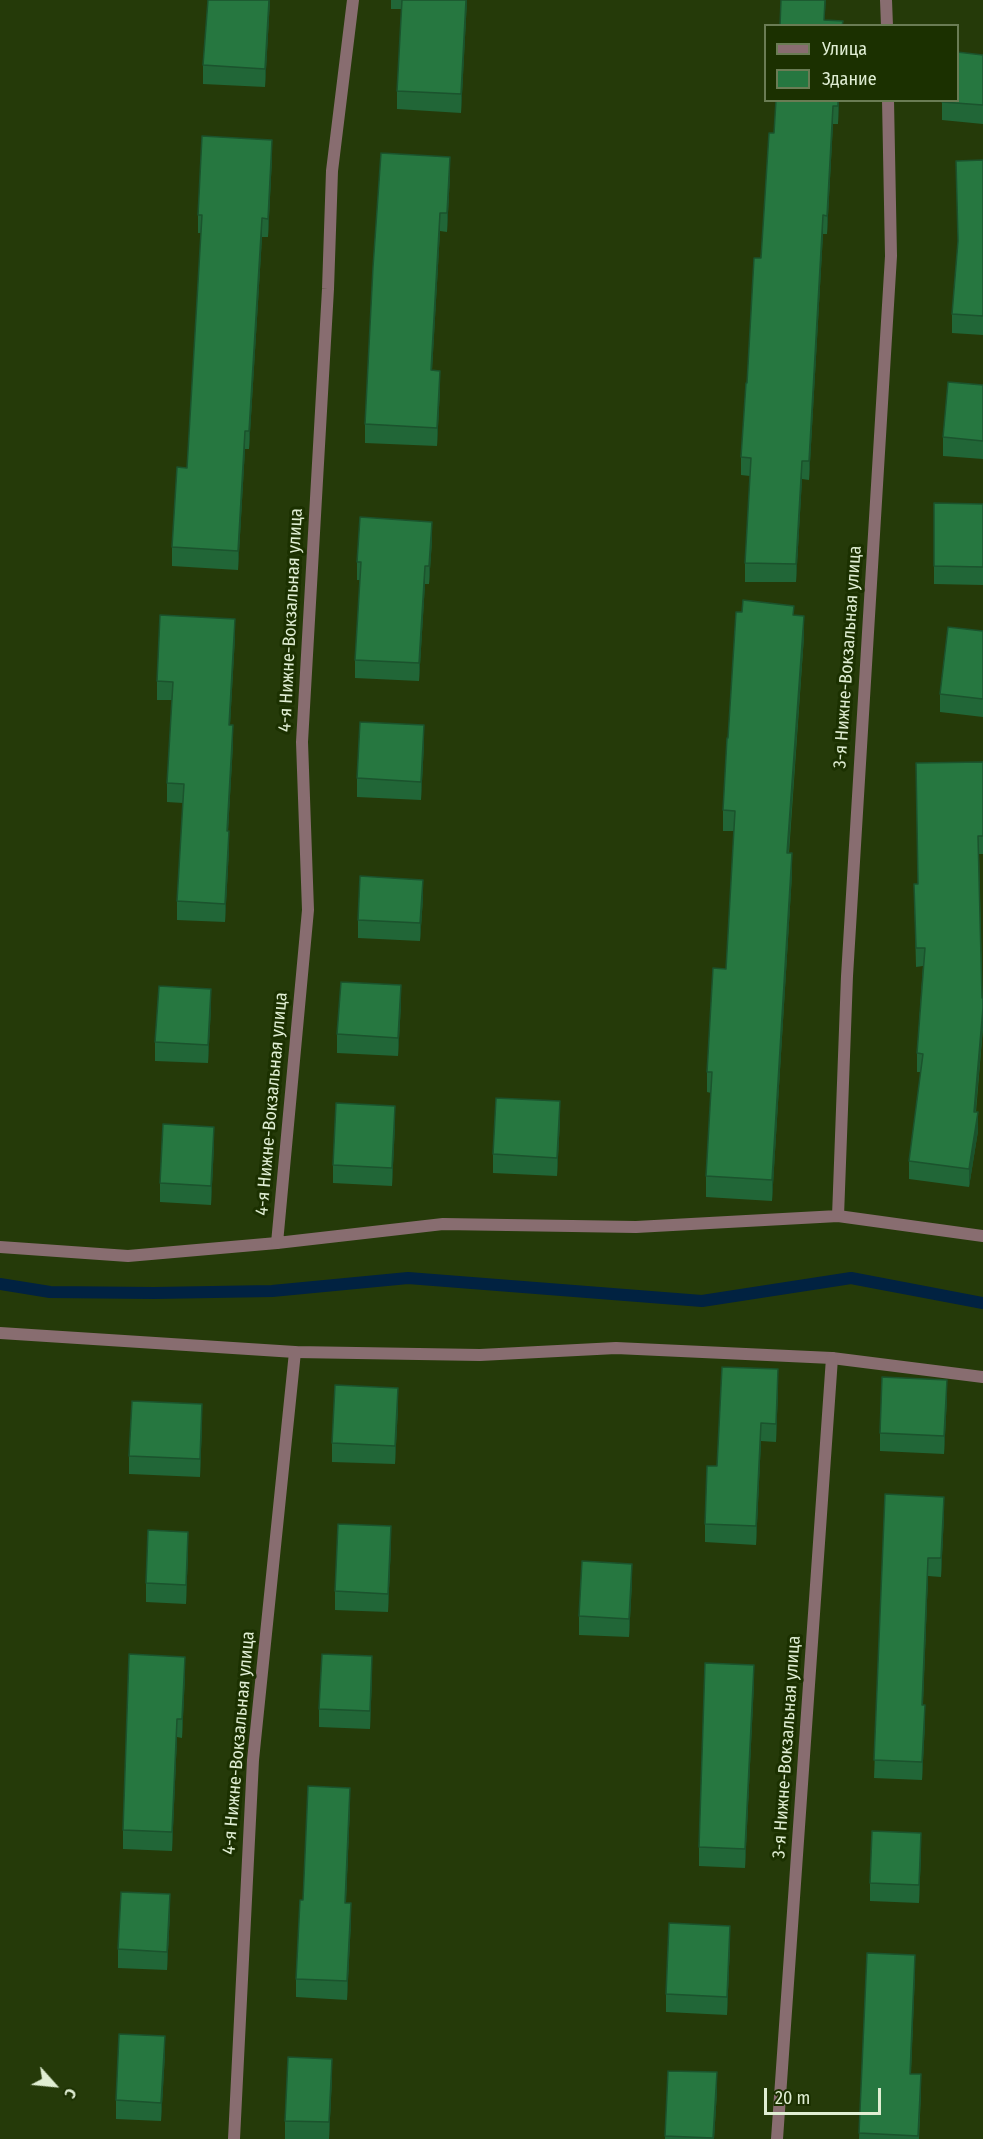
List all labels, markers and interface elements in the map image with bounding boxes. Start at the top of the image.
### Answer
legend [764,24,959,102]
text: Улица [822,38,867,60]
text: Здание [822,68,877,90]
street label: 4-я Нижне-Вокзальная улица [274,508,308,732]
street label: 3-я Нижне-Вокзальная улица [829,545,867,769]
street label: 4-я Нижне-Вокзальная улица [251,991,293,1217]
street label: 4-я Нижне-Вокзальная улица [218,1630,260,1856]
street label: 3-я Нижне-Вокзальная улица [768,1635,806,1859]
north arrow [24,2055,84,2115]
scale bar [767,2076,884,2114]
text: С [60,2085,81,2101]
text: 20 m [775,2087,810,2109]

